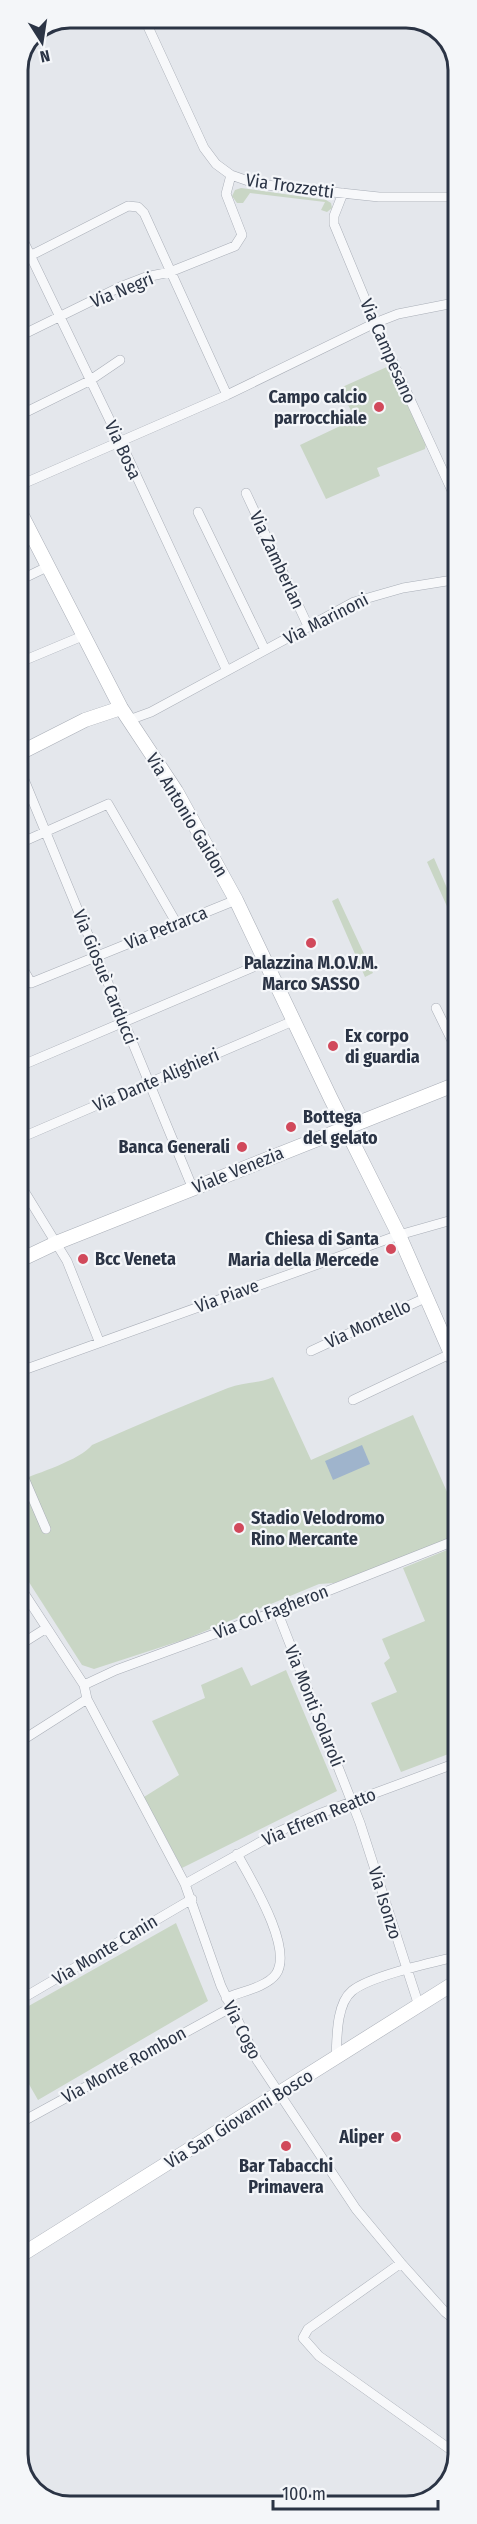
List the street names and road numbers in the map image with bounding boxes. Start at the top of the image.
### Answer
street label: Via Trozzetti [244,169,336,203]
street label: Via Negri [87,267,157,313]
street label: Via Campesano [355,295,421,407]
street label: Via Bosa [100,417,146,483]
street label: Via Zamberlan [245,508,309,612]
street label: Via Marinoni [280,588,372,650]
street label: Via Antonio Gaidon [141,749,233,881]
street label: Via Petrarca [122,901,211,955]
street label: Via Giosuè Carducci [68,906,142,1048]
street label: Via Dante Alighieri [90,1043,222,1117]
street label: Viale Venezia [189,1142,287,1198]
street label: Via Piave [192,1274,262,1318]
street label: Via Montello [322,1295,414,1353]
street label: Via Col Fagheron [211,1580,331,1644]
street label: Via Monti Solaroli [280,1642,348,1770]
street label: Via Efrem Reatto [259,1783,379,1851]
street label: Via Isonzo [364,1864,406,1942]
street label: Via Monte Canin [49,1910,161,1990]
street label: Via Cogo [218,1997,266,2063]
street label: Via Monte Rombon [58,2022,190,2108]
street label: Via San Giovanni Bosco [161,2064,317,2174]

